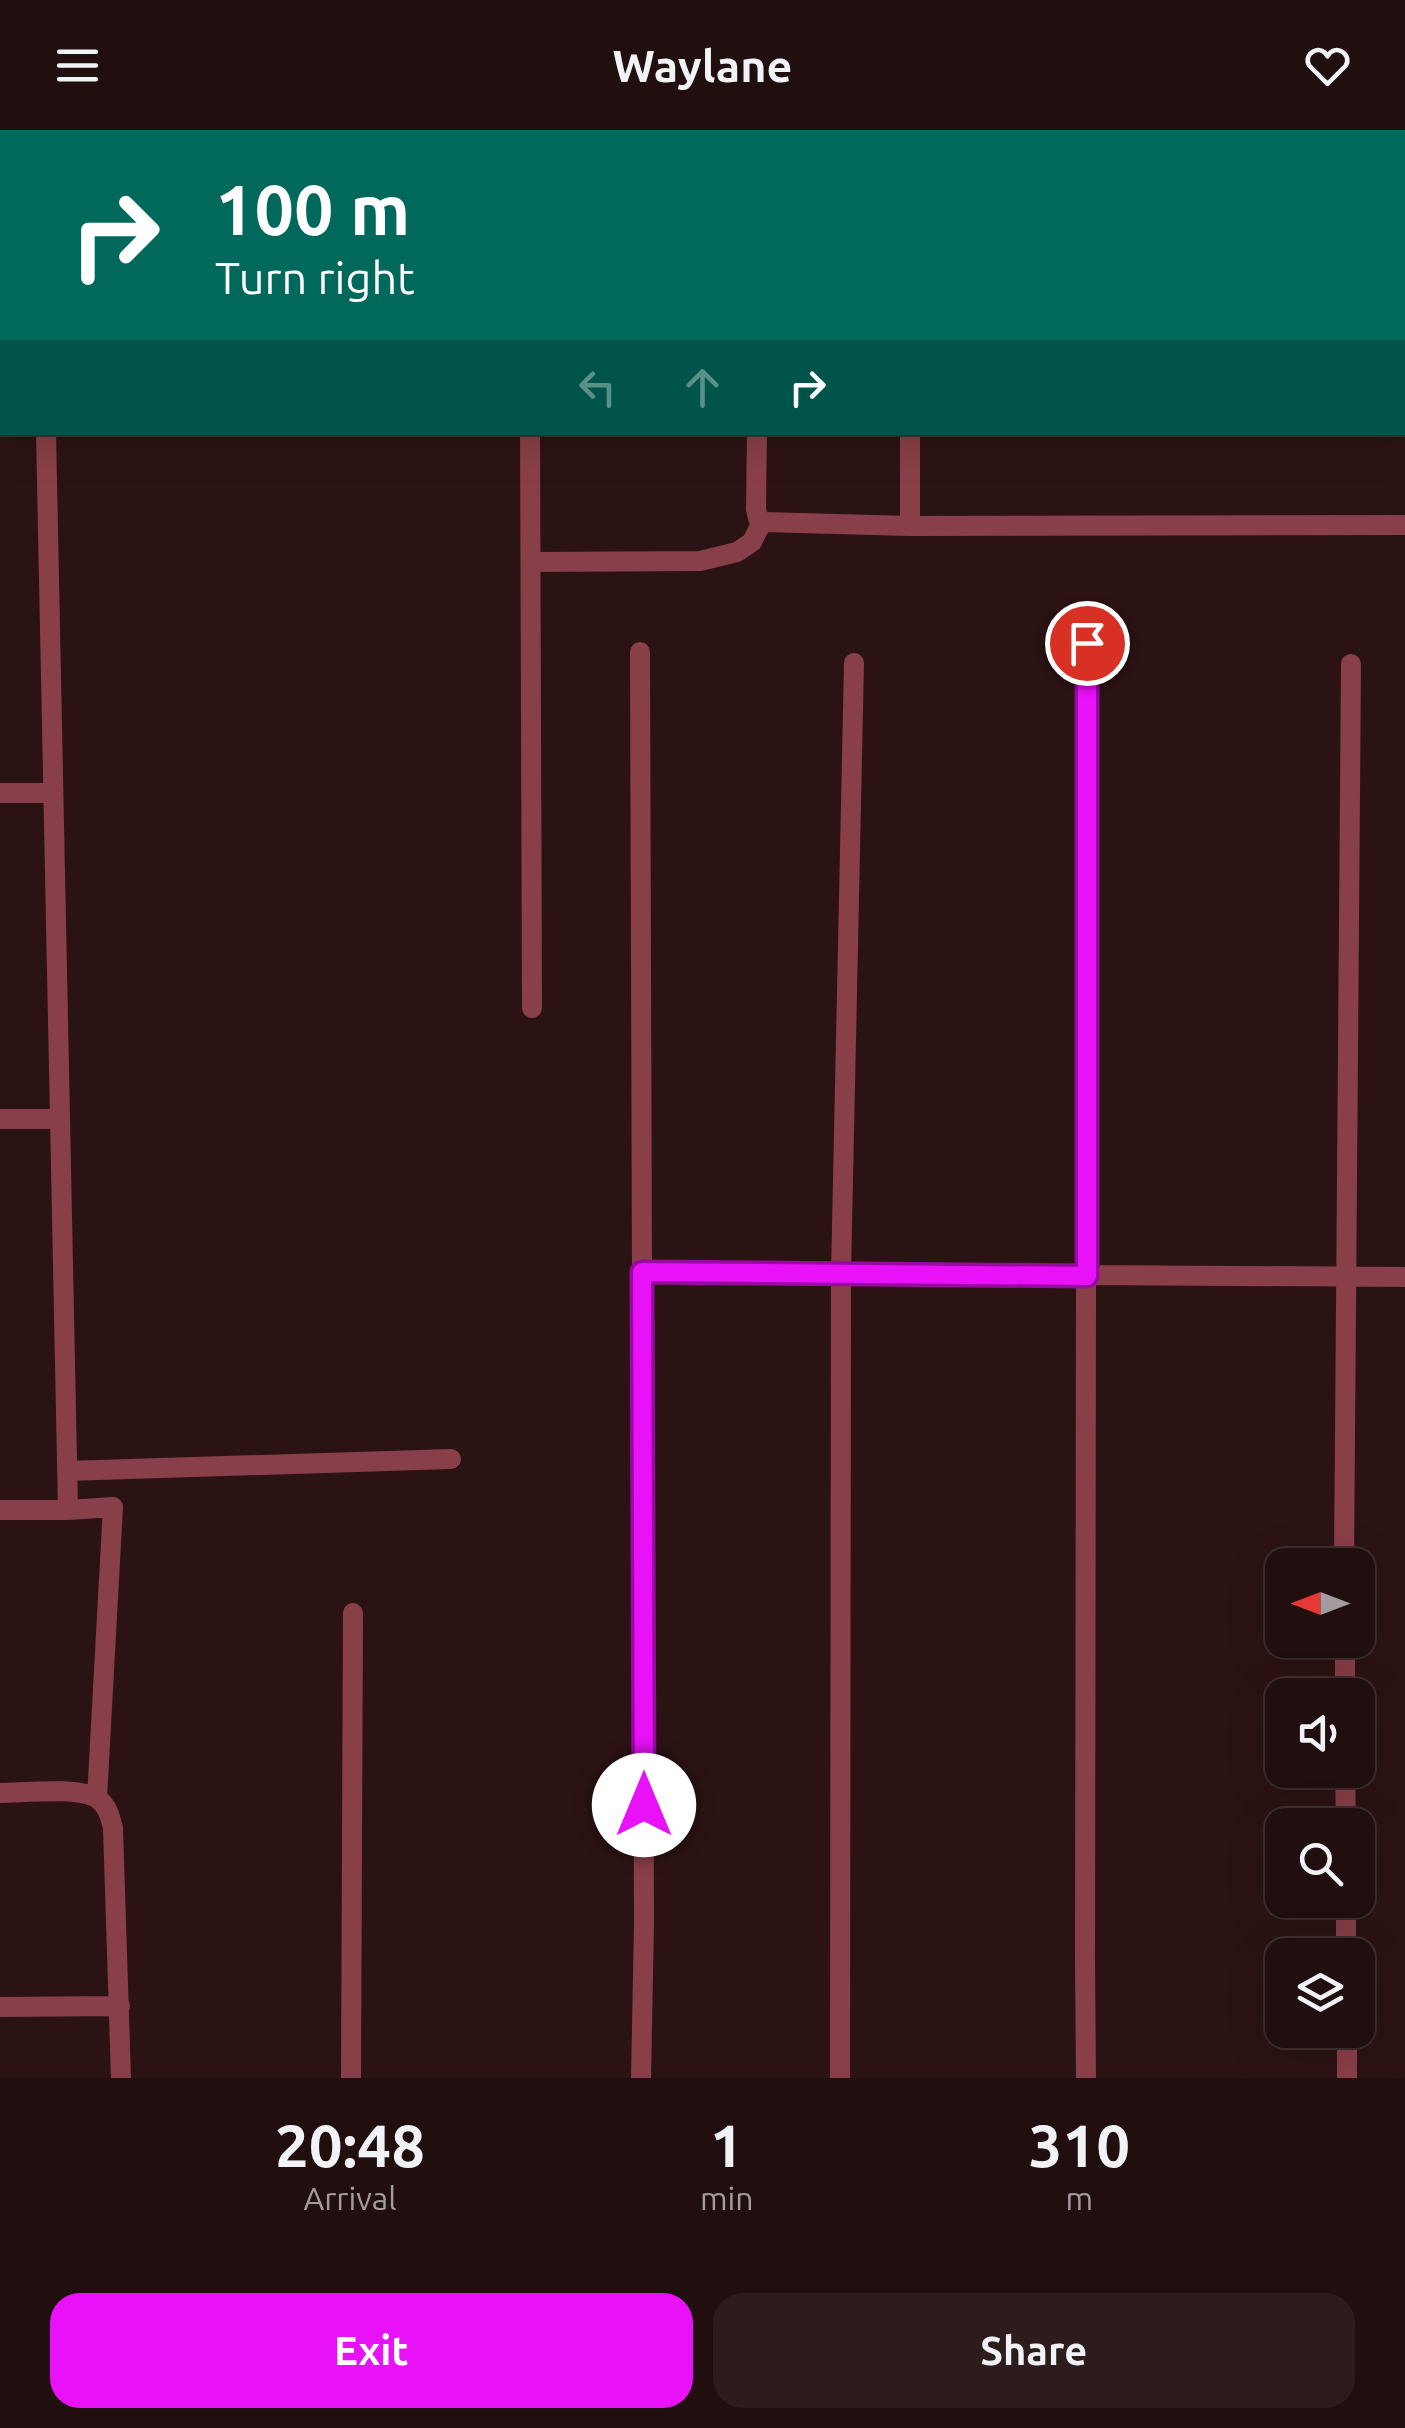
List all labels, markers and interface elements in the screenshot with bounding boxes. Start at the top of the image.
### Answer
icon: menu [50,38,105,93]
icon: heart [1300,38,1355,93]
text: Waylane [613,40,792,91]
icon: right [50,170,180,300]
text: 100 m [215,170,410,248]
text: Turn right [215,252,415,303]
icon: left [570,360,625,415]
icon: ahead [675,360,730,415]
icon: right [780,360,835,415]
pin [1045,601,1130,686]
icon: arrive [1060,616,1115,671]
north arrow [1265,1548,1375,1658]
map controls [1265,1548,1375,2048]
button: sound [1265,1678,1375,1788]
position arrow [592,1753,696,1857]
button: search [1265,1808,1375,1918]
button: layers [1265,1938,1375,2048]
text: 20:48 [275,2111,425,2178]
text: 1 [710,2111,744,2178]
text: 310 [1029,2111,1130,2178]
text: Arrival [303,2180,397,2216]
text: min [700,2180,754,2216]
text: m [1065,2180,1093,2216]
button: Exit [50,2293,693,2408]
button: Share [713,2293,1355,2408]

